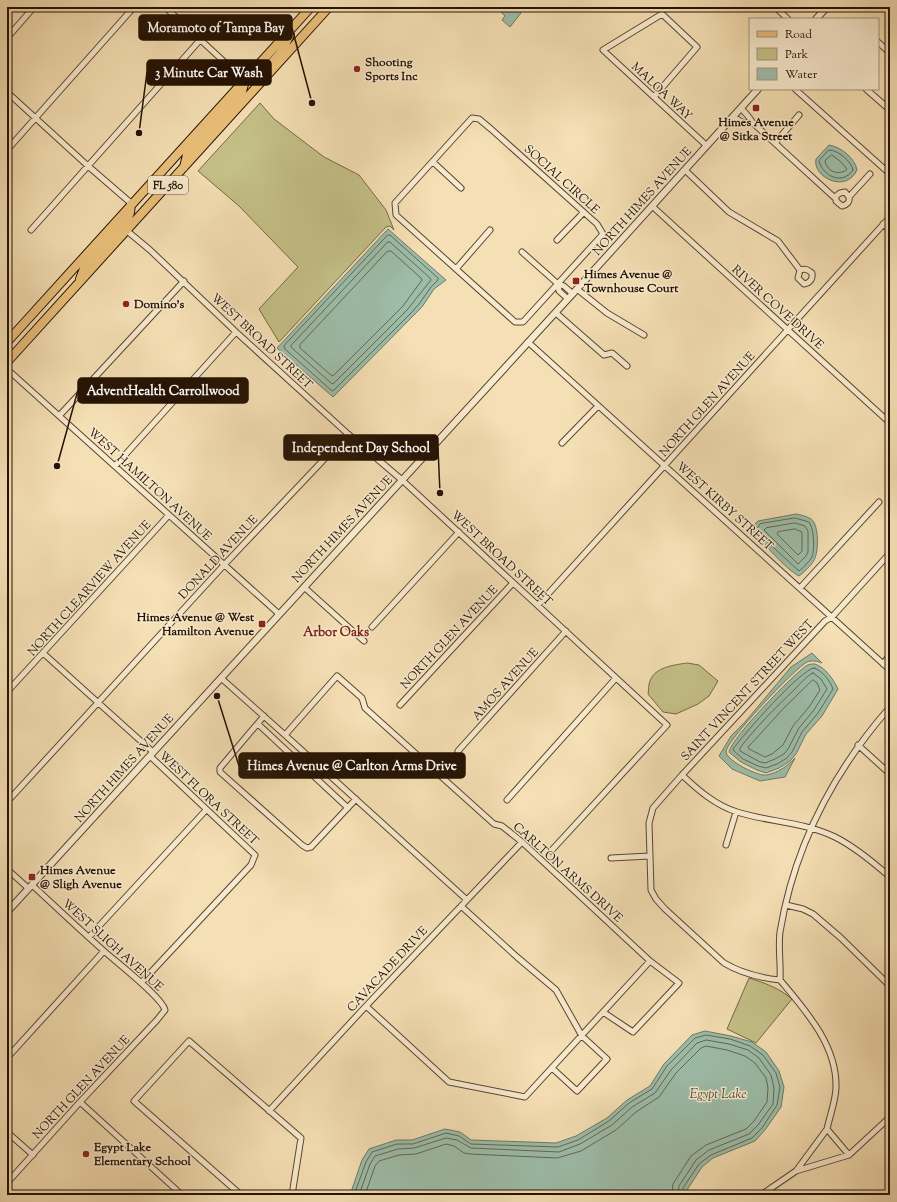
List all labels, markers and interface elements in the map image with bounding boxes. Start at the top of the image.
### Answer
callout: Moramoto of Tampa Bay [139,15,292,40]
legend [749,18,879,90]
text: Moramoto of Tampa Bay [147,20,285,38]
text: Road [785,26,812,44]
text: Park [785,46,808,64]
place label: Shooting Sports Inc [365,54,418,86]
street label: MALOA WAY [627,59,696,125]
callout: 3 Minute Car Wash [147,60,271,85]
marker: Shooting Sports Inc [352,64,362,74]
text: 3 Minute Car Wash [155,65,263,83]
text: Water [785,66,818,84]
marker: Himes Avenue @ Sitka Street [751,103,761,113]
place label: Himes Avenue @ Sitka Street [717,114,794,146]
street label: SOCIAL CIRCLE [519,141,604,219]
street label: NORTH HIMES AVENUE [589,143,697,260]
road number: FL 580 [148,176,188,194]
street label: RIVER COVE DRIVE [727,261,828,355]
place label: Himes Avenue @ Townhouse Court [583,266,679,298]
marker: Himes Avenue @ Townhouse Court [571,276,581,286]
street label: WEST BROAD STREET [206,290,317,394]
place label: Domino's [133,296,184,314]
marker: Domino's [121,299,131,309]
street label: NORTH GLEN AVENUE [656,348,760,461]
callout: AdventHealth Carrollwood [78,378,248,403]
text: AdventHealth Carrollwood [86,383,240,401]
street label: WEST HAMILTON AVENUE [83,424,216,546]
callout: Independent Day School [284,435,438,460]
text: Independent Day School [292,440,430,458]
street label: WEST KIRBY STREET [672,458,777,556]
street label: NORTH HIMES AVENUE [288,471,398,587]
street label: WEST BROAD STREET [446,507,557,611]
street label: DONALD AVENUE [175,511,263,604]
street label: NORTH CLEARVIEW AVENUE [24,516,156,661]
street label: NORTH GLEN AVENUE [397,581,503,694]
place label: Himes Avenue @ West Hamilton Avenue [136,609,255,641]
street label: SAINT VINCENT STREET WEST [677,616,819,765]
marker: Himes Avenue @ West Hamilton Avenue [257,619,267,629]
district label: Arbor Oaks [303,624,369,642]
street label: AMOS AVENUE [468,644,544,725]
street label: NORTH HIMES AVENUE [71,710,179,827]
street label: WEST FLORA STREET [154,748,263,850]
callout: Himes Avenue @ Carlton Arms Drive [239,753,465,778]
text: Himes Avenue @ Carlton Arms Drive [247,758,457,776]
street label: CARLTON ARMS DRIVE [508,818,627,928]
place label: Himes Avenue @ Sligh Avenue [39,862,122,894]
marker: Himes Avenue @ Sligh Avenue [27,872,37,882]
street label: WEST SLIGH AVENUE [58,895,167,997]
street label: CAVACADE DRIVE [343,922,433,1017]
street label: NORTH GLEN AVENUE [29,1031,135,1144]
water label: Egypt Lake [690,1086,746,1104]
place label: Egypt Lake Elementary School [93,1139,191,1171]
marker: Egypt Lake Elementary School [81,1149,91,1159]

